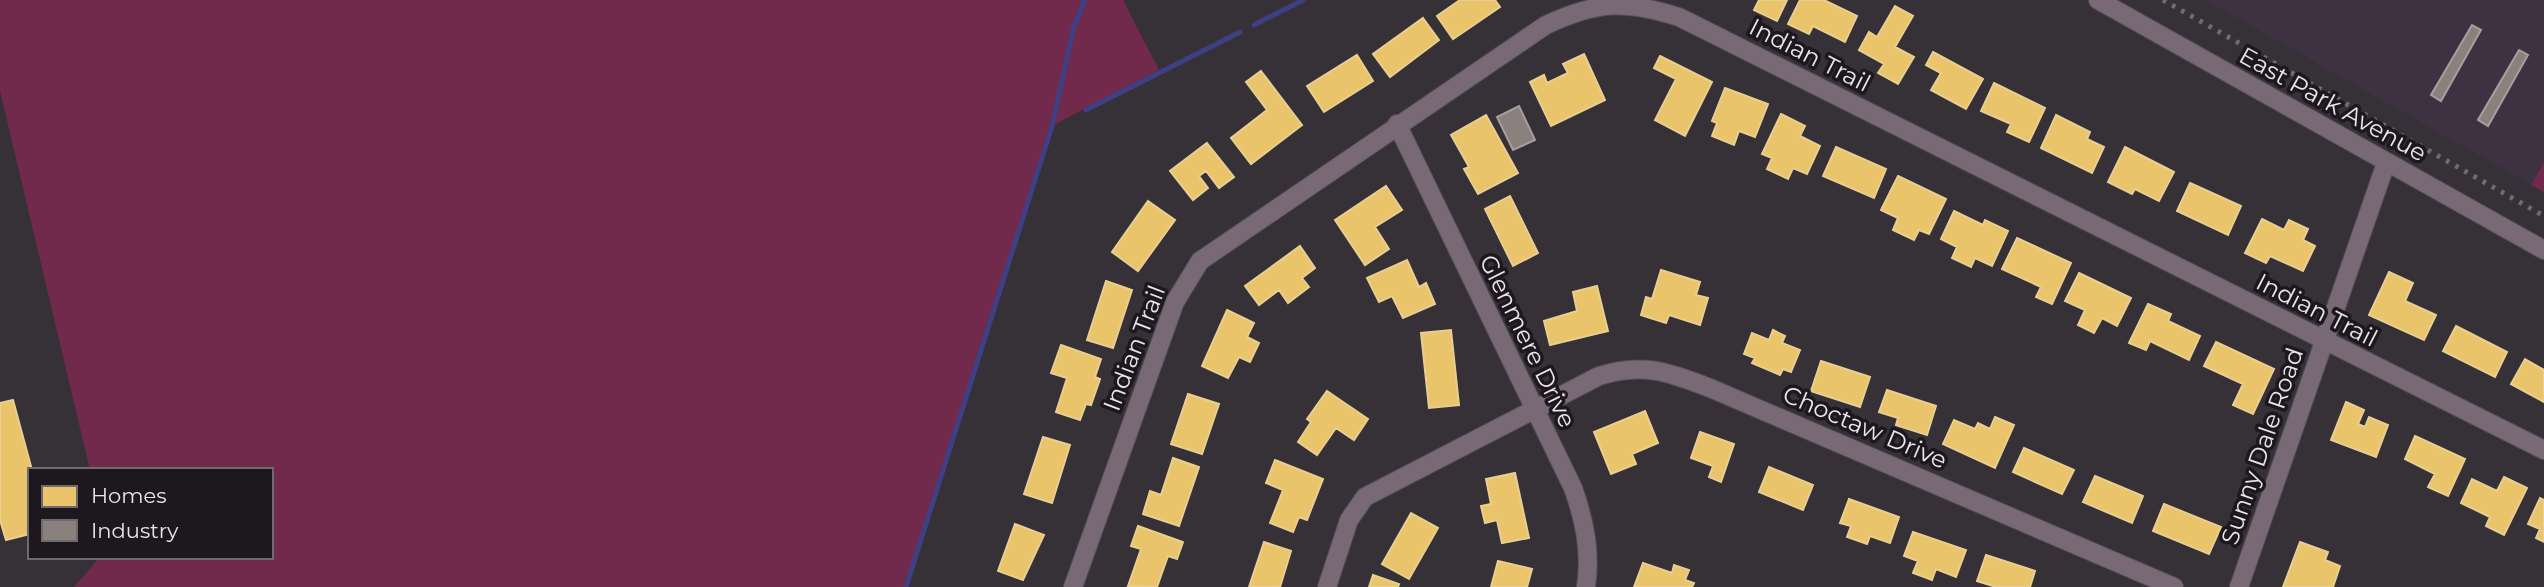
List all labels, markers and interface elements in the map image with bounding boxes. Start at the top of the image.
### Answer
street label: Indian Trail [1745,12,1875,98]
street label: East Park Avenue [2234,41,2432,167]
street label: Glenmere Drive [1474,250,1582,432]
street label: Indian Trail [2252,267,2382,353]
street label: Indian Trail [1097,281,1171,415]
street label: Sunny Dale Road [2215,344,2309,548]
street label: Choctaw Drive [1779,379,1951,475]
legend [28,468,273,559]
text: Homes [91,483,166,508]
text: Industry [91,518,179,543]

